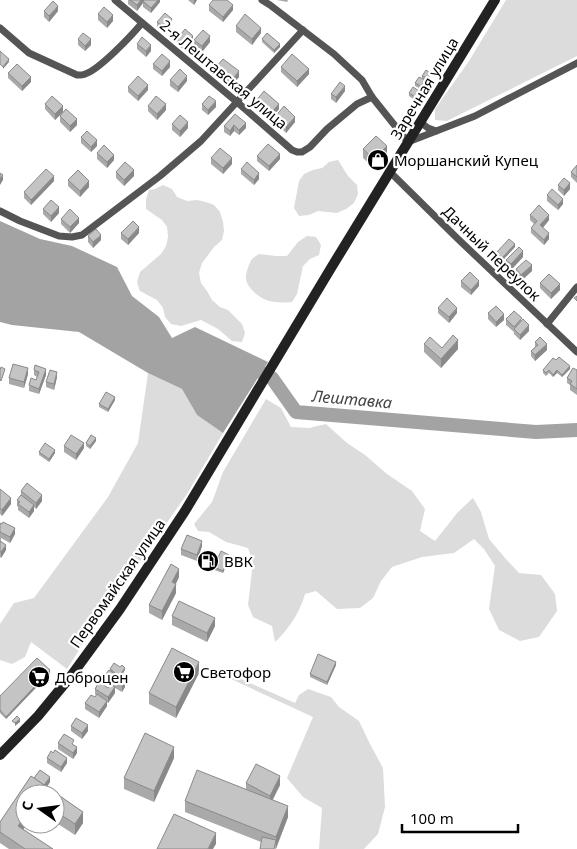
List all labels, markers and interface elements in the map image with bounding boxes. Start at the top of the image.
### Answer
street label: 2-я Лештавская улица [156,15,292,133]
street label: Заречная улица [386,33,462,143]
shop icon: Моршанский Купец [366,148,390,172]
place label: Моршанский Купец [394,150,539,170]
street label: Дачный переулок [439,201,545,305]
water label: Лештавка [310,384,393,413]
street label: Первомайская улица [65,514,169,652]
fuel station icon: ВВК [196,549,220,573]
place label: ВВК [224,551,254,571]
supermarket icon: Светофор [172,660,196,684]
place label: Светофор [200,662,271,682]
supermarket icon: Доброцен [27,665,51,689]
place label: Доброцен [55,667,129,687]
north arrow [15,784,65,834]
text: С [17,799,37,812]
scale bar [402,802,518,834]
text: 100 m [410,808,454,828]

